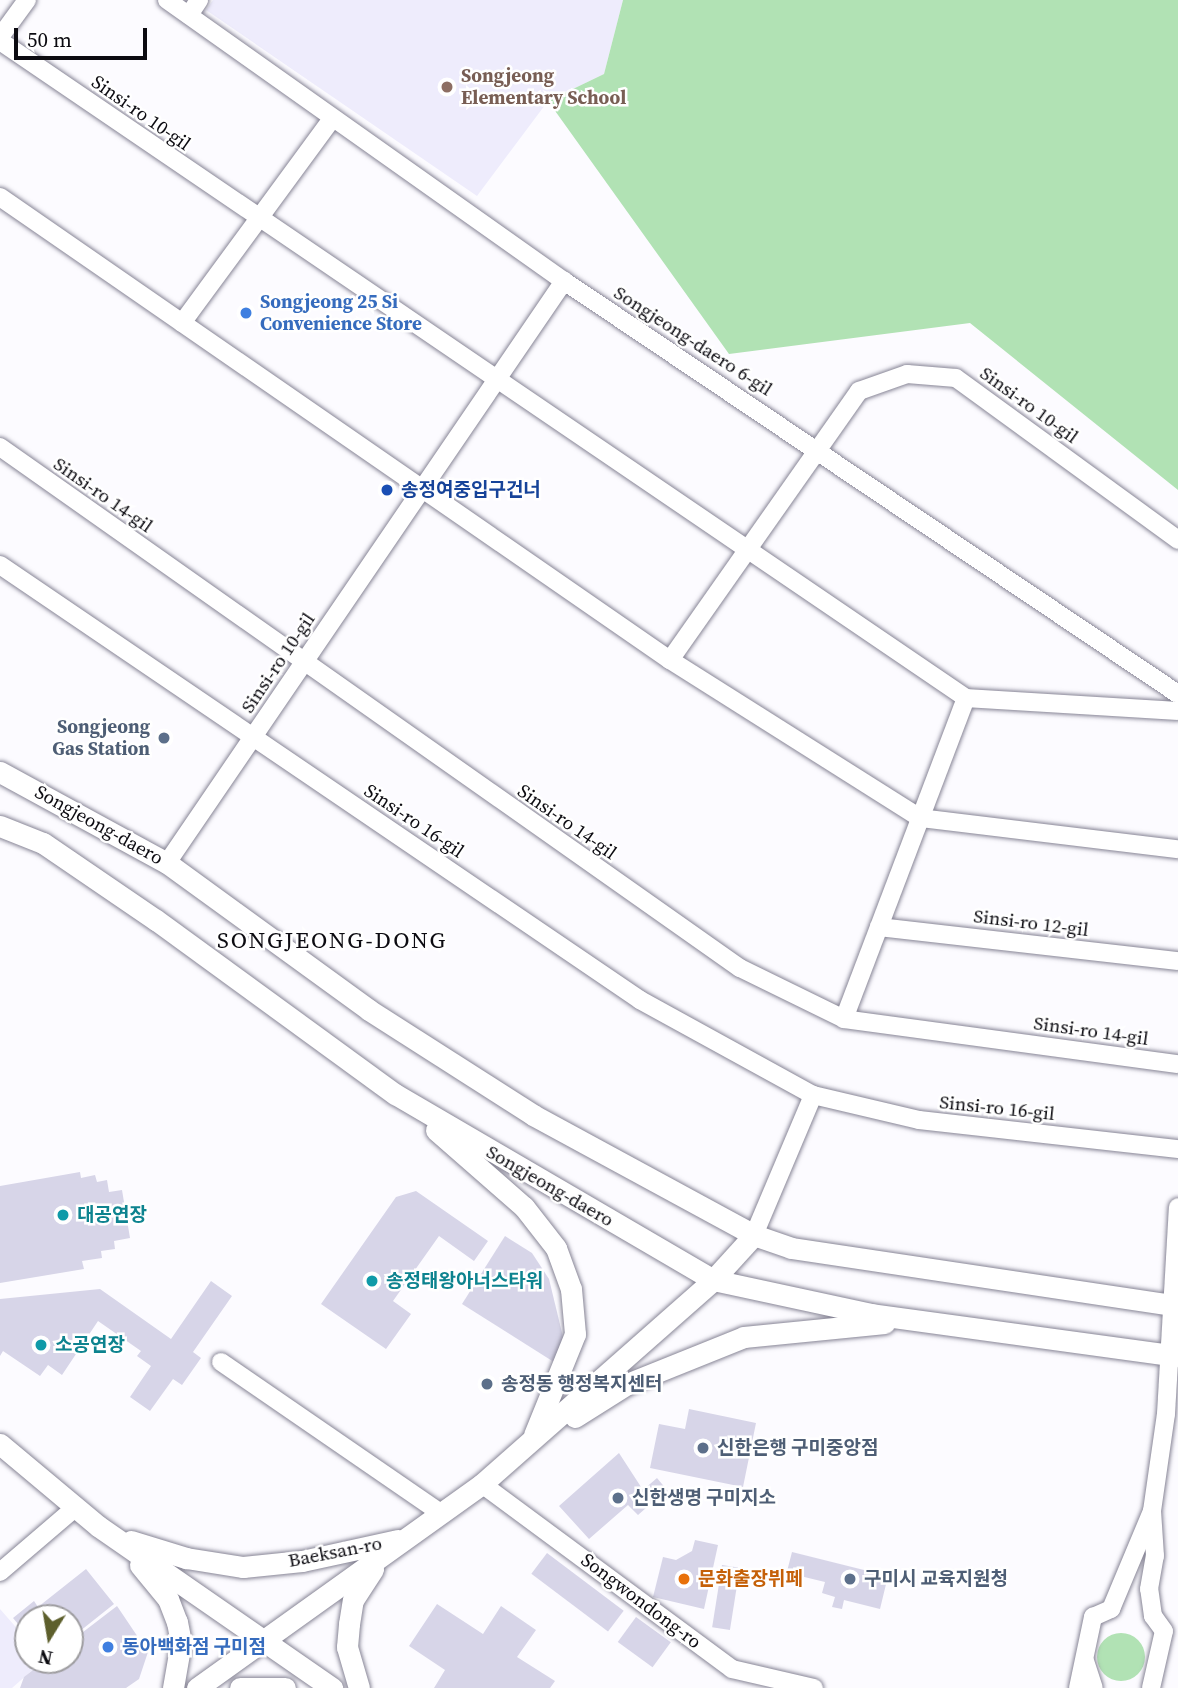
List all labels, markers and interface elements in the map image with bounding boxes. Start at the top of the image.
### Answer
scale bar [18,14,150,58]
text: 50 m [27,25,72,54]
place label: Songjeong Elementary School [461,65,626,109]
street label: Sinsi-ro 10-gil [87,71,195,155]
marker: Songjeong Elementary School [439,79,455,95]
street label: Songjeong-daero 6-gil [610,281,776,401]
place label: Songjeong 25 Si Convenience Store [260,291,422,335]
marker: Songjeong 25 Si Convenience Store [238,305,254,321]
street label: Sinsi-ro 10-gil [976,362,1082,448]
street label: Sinsi-ro 14-gil [49,453,157,537]
place label: 송정여중입구건너 [401,479,541,501]
marker: 송정여중입구건너 [379,482,395,498]
street label: Sinsi-ro 10-gil [236,609,320,717]
place label: Songjeong Gas Station [52,716,150,760]
marker: Songjeong Gas Station [156,730,172,746]
street label: Sinsi-ro 16-gil [360,779,468,863]
street label: Songjeong-daero [31,780,167,870]
street label: Sinsi-ro 14-gil [513,780,621,864]
street label: Sinsi-ro 12-gil [972,905,1090,941]
district label: SONGJEONG-DONG [219,926,445,954]
street label: Sinsi-ro 14-gil [1032,1012,1150,1050]
street label: Sinsi-ro 16-gil [938,1091,1056,1125]
street label: Songjeong-daero [482,1140,618,1232]
place label: 대공연장 [77,1204,147,1226]
marker: 대공연장 [55,1207,71,1223]
place label: 송정태왕아너스타워 [386,1270,543,1292]
marker: 송정태왕아너스타워 [364,1273,380,1289]
place label: 소공연장 [55,1334,125,1356]
marker: 소공연장 [33,1337,49,1353]
place label: 송정동 행정복지센터 [501,1373,662,1395]
marker: 송정동 행정복지센터 [479,1376,495,1392]
place label: 신한은행 구미중앙점 [717,1437,878,1459]
marker: 신한은행 구미중앙점 [695,1440,711,1456]
place label: 신한생명 구미지소 [632,1487,776,1509]
marker: 신한생명 구미지소 [610,1490,626,1506]
street label: Baeksan-ro [286,1532,384,1572]
street label: Songwondong-ro [576,1548,706,1654]
place label: 문화출장뷔페 [698,1568,803,1590]
place label: 구미시 교육지원청 [864,1568,1008,1590]
marker: 문화출장뷔페 [676,1571,692,1587]
marker: 구미시 교육지원청 [842,1571,858,1587]
north arrow [14,1604,84,1674]
place label: 동아백화점 구미점 [122,1636,266,1658]
marker: 동아백화점 구미점 [100,1639,116,1655]
text: N [36,1644,55,1672]

